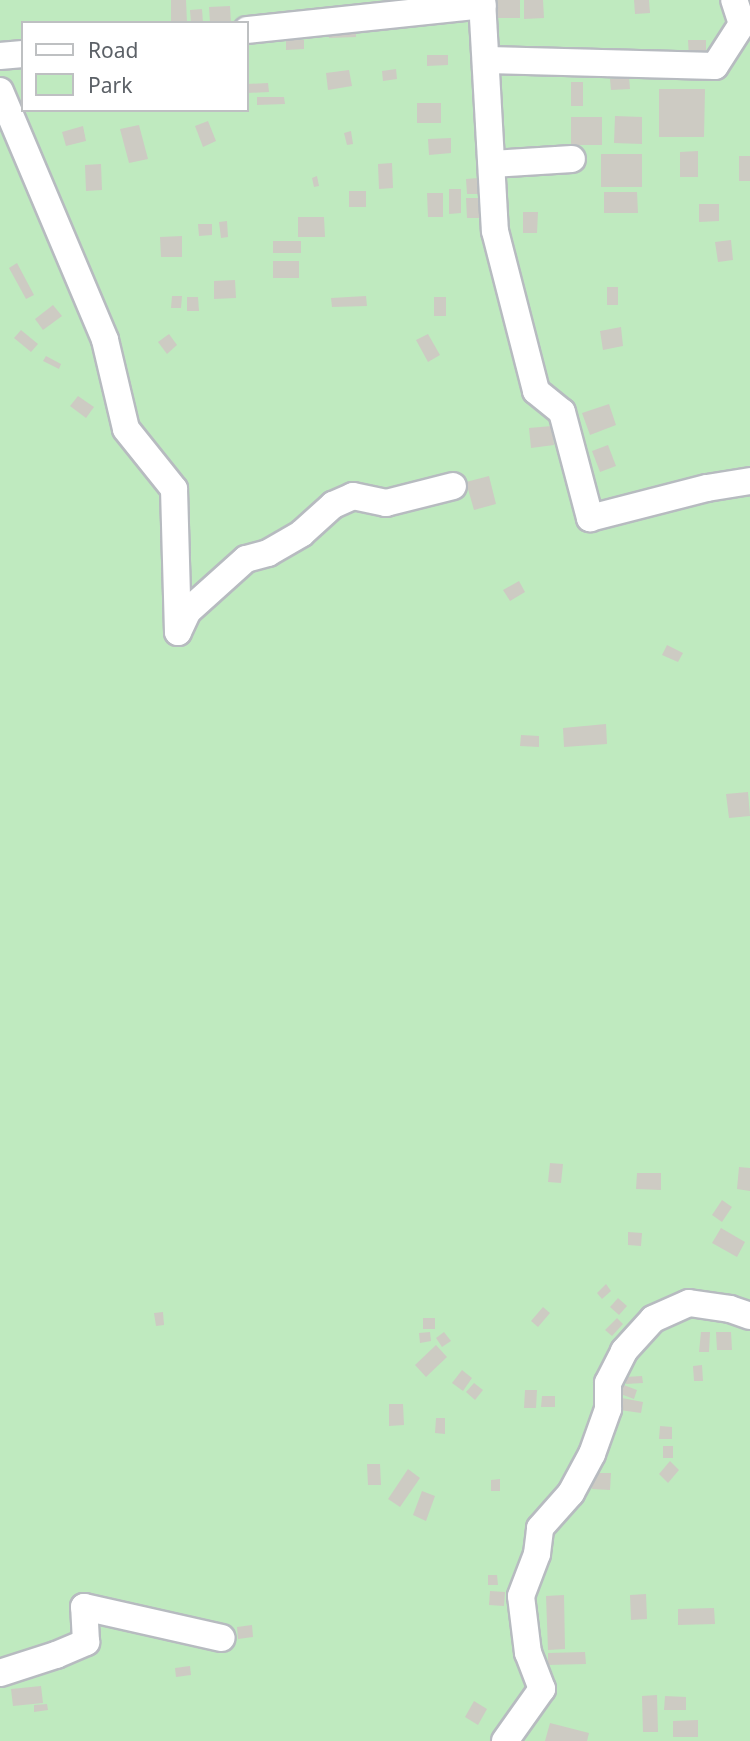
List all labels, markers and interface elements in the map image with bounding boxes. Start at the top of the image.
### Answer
legend [21,21,248,112]
text: Road [88,36,138,64]
text: Park [88,71,132,99]

